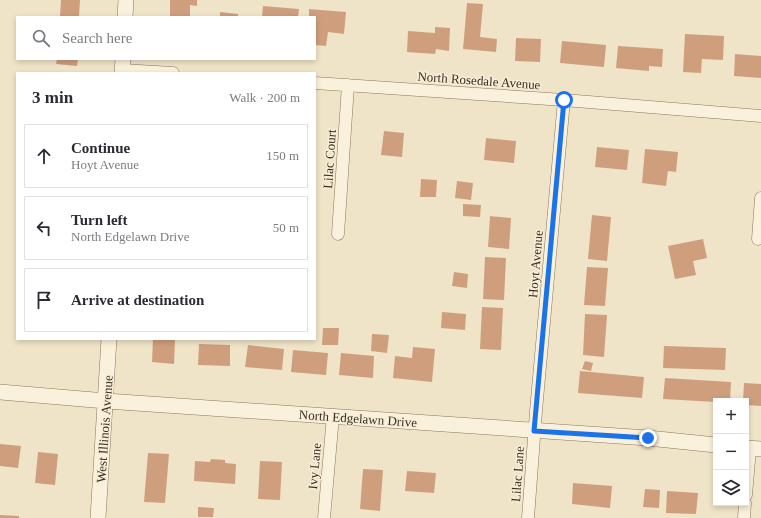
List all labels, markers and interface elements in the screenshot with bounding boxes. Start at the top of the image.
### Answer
search box [16,16,316,60]
icon: search [30,27,52,49]
text: Search here [62,30,132,46]
street label: North Rosedale Avenue [417,69,541,92]
text: 3 min [32,88,73,107]
text: Walk · 200 m [229,90,300,105]
route start [555,91,573,109]
street label: Lilac Court [320,128,339,189]
text: Continue [71,140,130,156]
icon: ahead [33,145,55,167]
text: 150 m [266,148,299,163]
text: Hoyt Avenue [71,157,139,172]
text: Turn left [71,212,128,228]
icon: left [33,217,55,239]
text: 50 m [273,220,299,235]
text: North Edgelawn Drive [71,229,189,244]
street label: Hoyt Avenue [525,229,546,299]
icon: arrive [33,289,55,311]
text: Arrive at destination [71,292,204,308]
street label: West Illinois Avenue [93,375,116,483]
map controls [713,398,749,506]
button: + [713,398,749,434]
street label: North Edgelawn Drive [298,407,418,430]
route end [639,429,657,447]
button: − [713,434,749,470]
street label: Ivy Lane [305,442,324,490]
street label: Lilac Lane [508,445,527,502]
button: layers [713,470,749,506]

